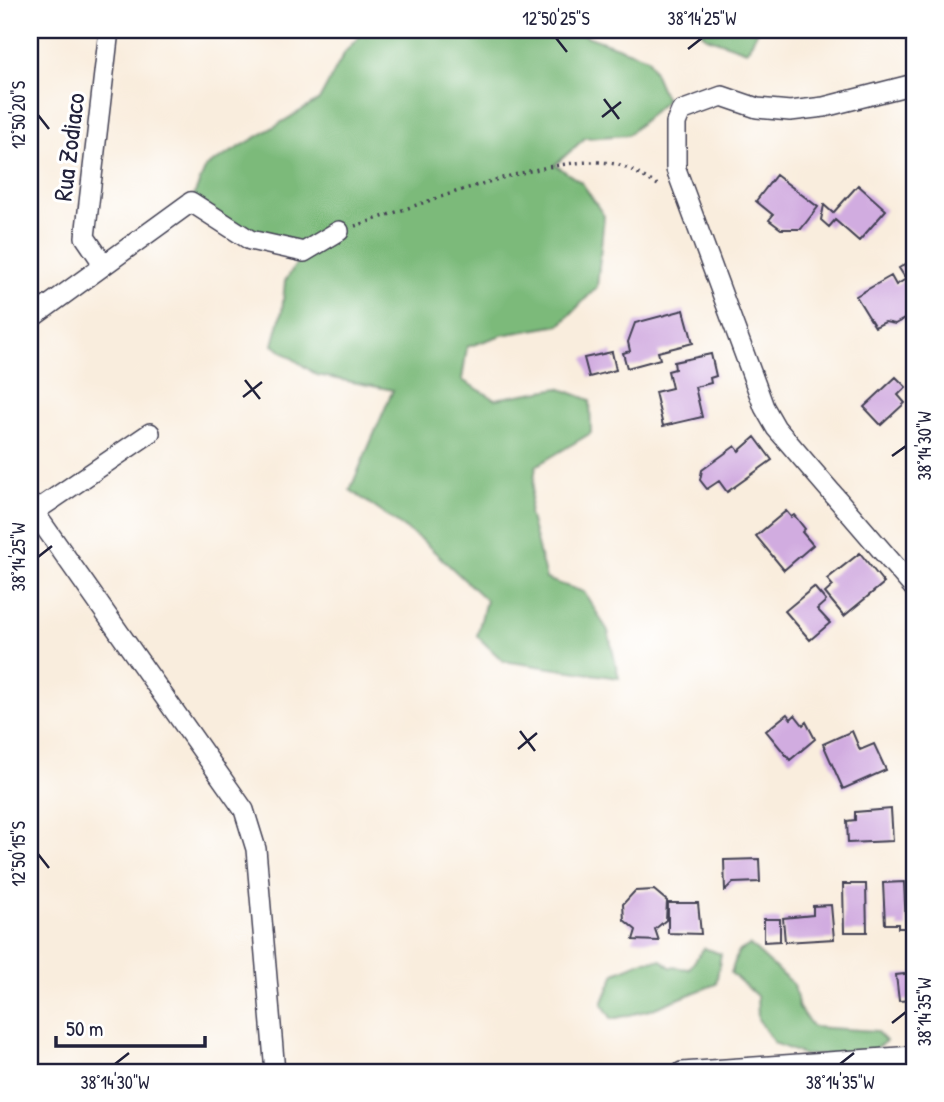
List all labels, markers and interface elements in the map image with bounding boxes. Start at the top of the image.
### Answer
text: 12°50'25"S [522,6,590,31]
text: 38°14'25"W [668,6,736,31]
text: 12°50'20"S [6,81,31,149]
street label: Rua Zodiaco [45,91,93,203]
text: 38°14'30"W [912,412,937,480]
text: 38°14'25"W [6,523,31,591]
text: 12°50'15"S [6,821,31,887]
text: 38°14'35"W [912,978,937,1046]
scale bar [56,1004,205,1048]
text: 50 m [66,1014,103,1043]
text: 38°14'30"W [81,1070,149,1095]
text: 38°14'35"W [806,1070,874,1095]

